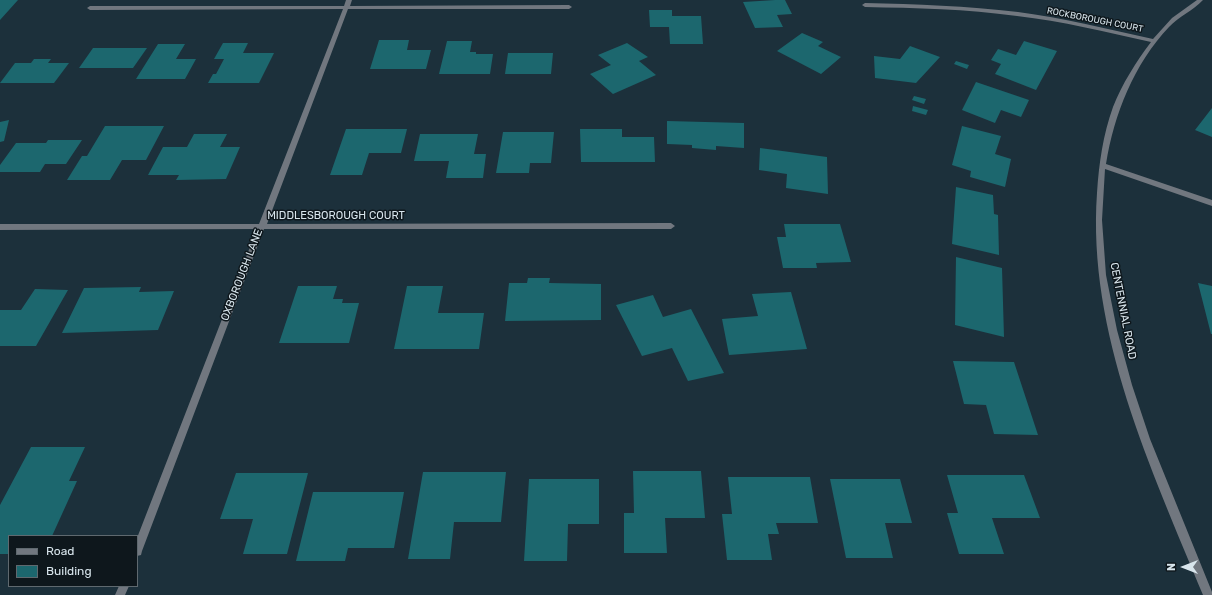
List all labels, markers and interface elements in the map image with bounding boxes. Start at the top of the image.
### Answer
street label: ROCKBOROUGH COURT [1046,5,1144,35]
street label: MIDDLESBOROUGH COURT [267,209,405,223]
street label: OXBOROUGH LANE [218,227,266,323]
street label: CENTENNIAL ROAD [1107,261,1139,361]
legend [8,535,138,587]
text: Road [46,544,74,558]
north arrow [1164,547,1204,587]
text: N [1165,563,1178,571]
text: Building [46,564,92,578]

